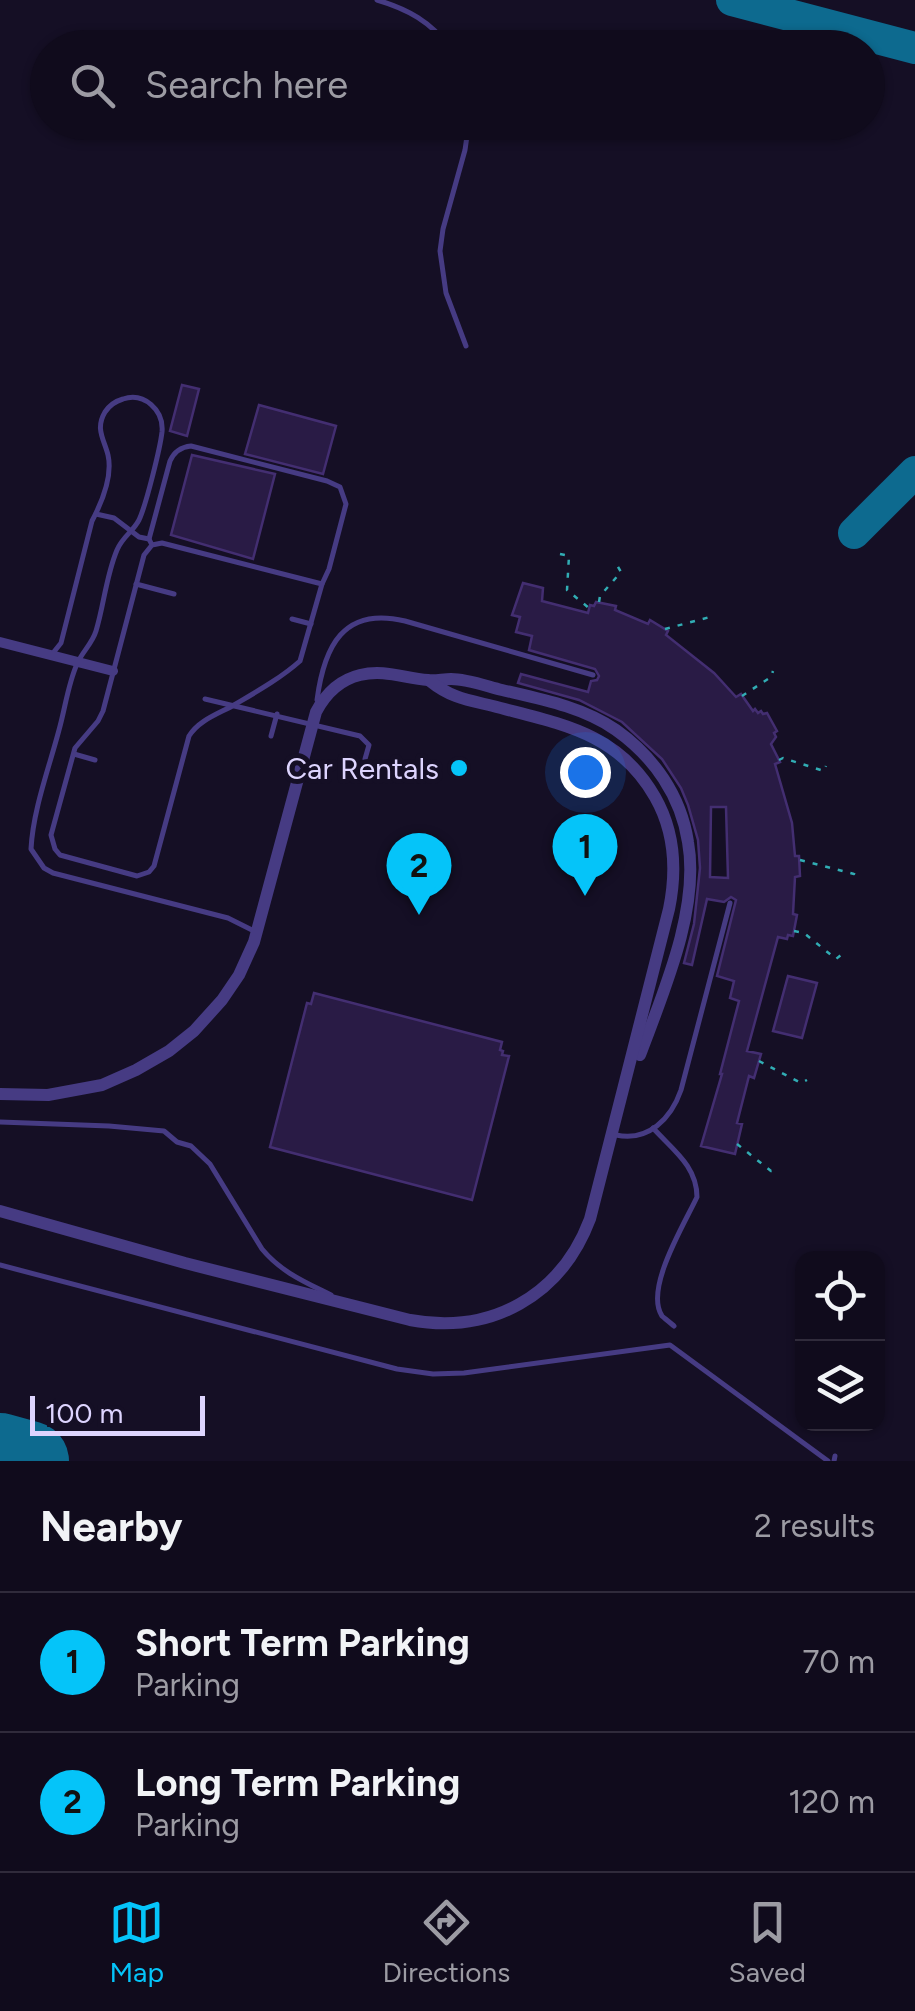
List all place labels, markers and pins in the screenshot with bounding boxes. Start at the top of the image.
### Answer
place label: Car Rentals [285,750,439,787]
marker: Car Rentals [448,757,470,779]
pin: 1 [552,814,618,896]
pin: 2 [386,832,452,915]

